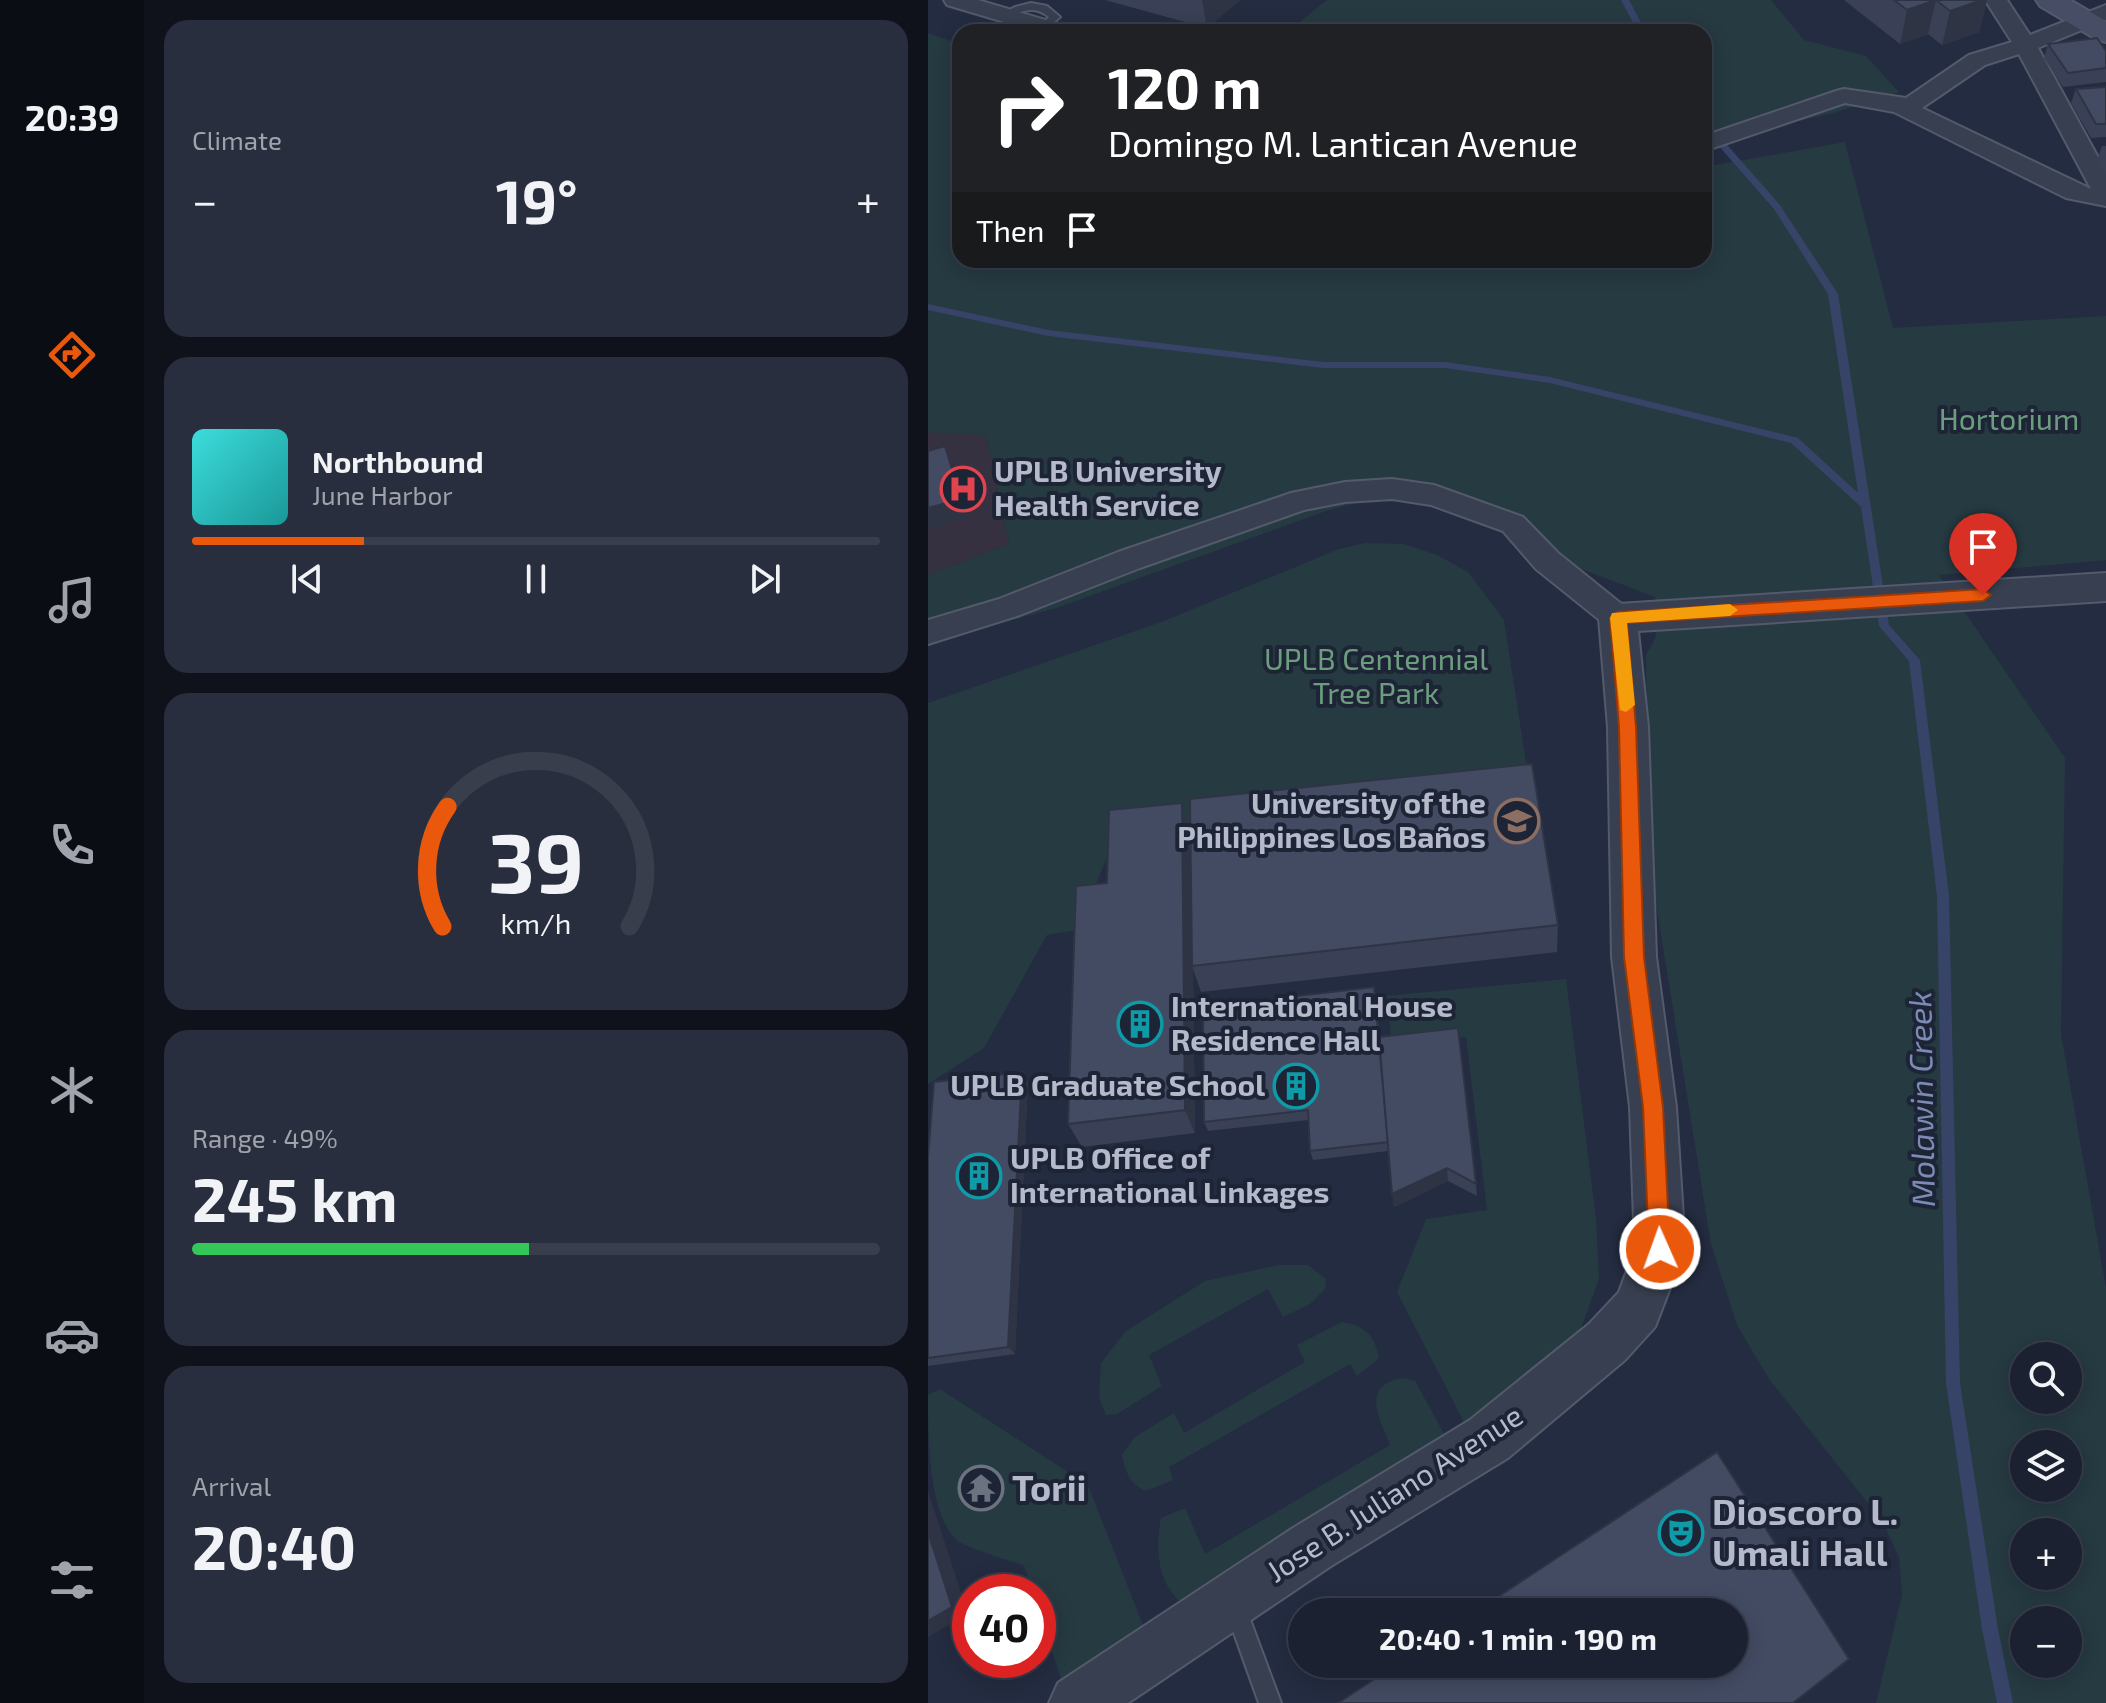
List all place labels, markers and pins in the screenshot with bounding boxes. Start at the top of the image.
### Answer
place label: UPLB University Health Service [994,452,1222,522]
hospital icon: UPLB University Health Service [939,465,987,513]
pin [1949,513,2017,595]
place label: University of the Philippines Los Baños [1177,784,1486,854]
school or university icon: University of the Philippines Los Baños [1493,797,1541,845]
place label: International House Residence Hall [1171,987,1453,1057]
building icon: International House Residence Hall [1116,1000,1164,1048]
building icon: UPLB Graduate School [1272,1062,1320,1110]
place label: UPLB Graduate School [950,1066,1265,1102]
place label: UPLB Office of International Linkages [1010,1139,1329,1209]
building icon: UPLB Office of International Linkages [955,1152,1003,1200]
temple icon: Torii [957,1464,1005,1512]
place label: Torii [1012,1465,1087,1508]
place label: Dioscoro L. Umali Hall [1712,1489,1898,1573]
theatre icon: Dioscoro L. Umali Hall [1657,1509,1705,1557]

